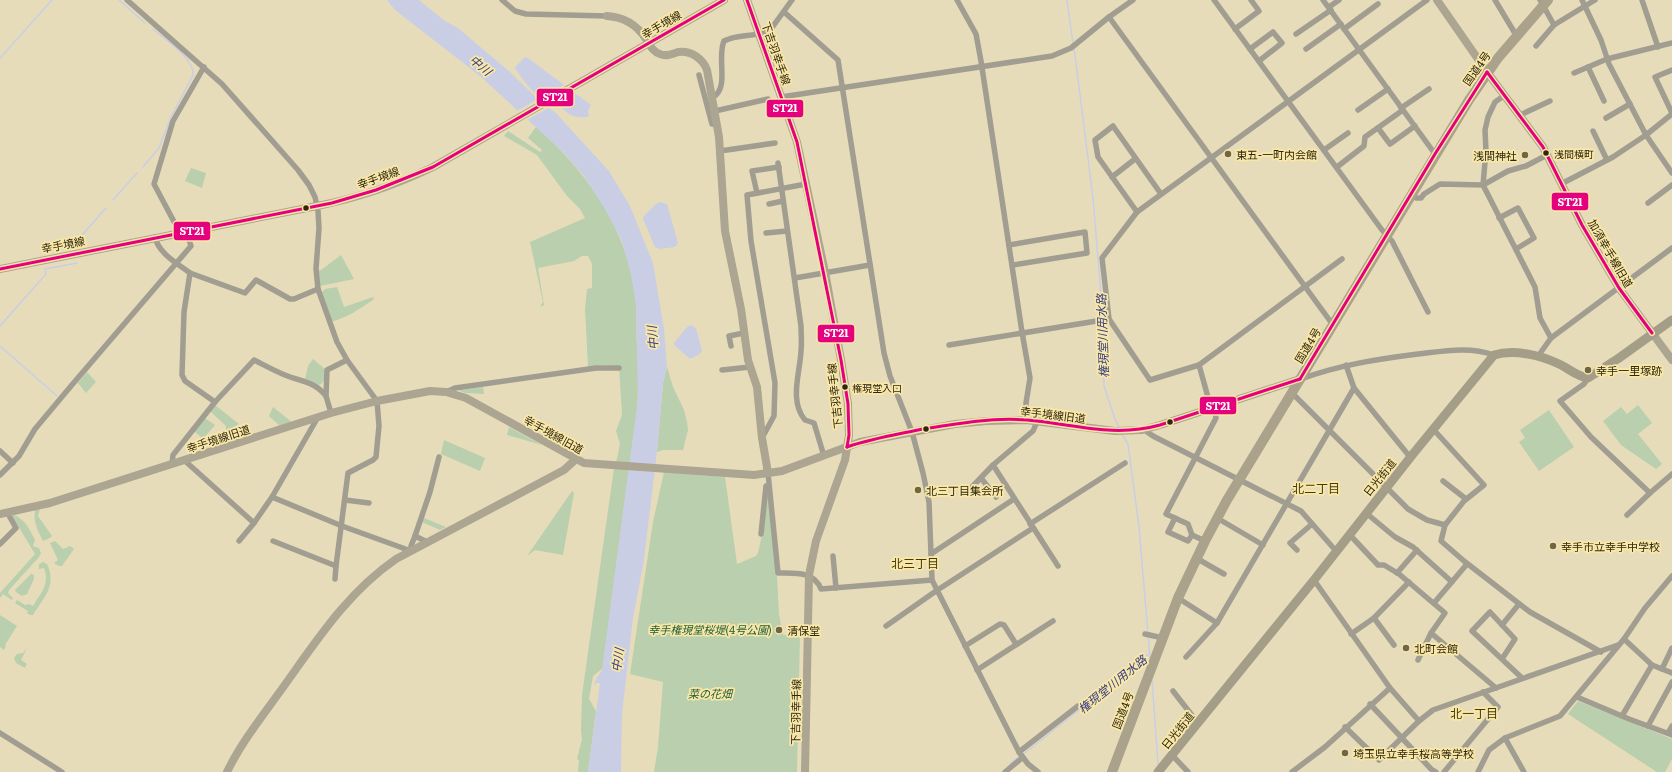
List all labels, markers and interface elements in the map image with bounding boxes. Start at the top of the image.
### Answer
street label: 幸手境線 [638,6,684,42]
street label: 下吉羽幸手線 [759,19,795,87]
street label: 国道4号 [1458,47,1494,89]
water label: 中川 [466,50,498,81]
line badge: ST21 [536,88,574,107]
text: ST21 [542,88,568,104]
line badge: ST21 [766,99,804,118]
text: ST21 [772,99,798,115]
place label: 東五-一町内会館 [1236,146,1317,162]
place label: 浅間横町 [1554,146,1594,161]
place label: 浅間神社 [1473,147,1517,163]
marker: 浅間横町 [1541,148,1551,158]
marker: 東五-一町内会館 [1223,149,1233,159]
marker: 浅間神社 [1520,150,1530,160]
street label: 幸手境線 [355,162,401,192]
line badge: ST21 [1551,192,1589,211]
text: ST21 [1557,193,1583,209]
unlabelled marker [301,203,311,213]
street label: 加須幸手線旧道 [1585,216,1637,290]
line badge: ST21 [173,221,211,241]
text: ST21 [179,222,205,238]
street label: 幸手境線 [40,232,86,256]
water label: 権現堂川用水路 [1092,293,1112,378]
water label: 中川 [642,323,662,351]
line badge: ST21 [817,324,855,343]
text: ST21 [823,324,849,340]
street label: 国道4号 [1290,324,1324,366]
street label: 下吉羽幸手線 [823,362,845,430]
place label: 幸手一里塚跡 [1596,362,1662,378]
marker: 幸手一里塚跡 [1583,365,1593,375]
place label: 権現堂入口 [852,380,902,395]
marker: 権現堂入口 [840,382,850,392]
line badge: ST21 [1199,396,1237,415]
text: ST21 [1205,397,1231,413]
street label: 幸手境線旧道 [1019,402,1087,426]
street label: 幸手境線旧道 [521,411,587,457]
unlabelled marker [1165,417,1175,427]
street label: 幸手境線旧道 [184,420,252,456]
unlabelled marker [921,424,931,434]
street label: 日光街道 [1359,455,1399,499]
district label: 北二丁目 [1292,479,1340,497]
place label: 北三丁目集会所 [926,482,1004,498]
marker: 北三丁目集会所 [913,485,923,495]
place label: 幸手市立幸手中学校 [1561,538,1660,554]
marker: 幸手市立幸手中学校 [1548,541,1558,551]
district label: 北三丁目 [891,554,939,572]
park label: 幸手権現堂桜堤(4号公園) [648,621,772,637]
place label: 清保堂 [787,622,820,638]
marker: 清保堂 [774,625,784,635]
place label: 北町会館 [1414,640,1458,656]
marker: 北町会館 [1401,643,1411,653]
water label: 中川 [606,645,628,673]
water label: 権現堂川用水路 [1074,650,1151,717]
street label: 下吉羽幸手線 [786,679,804,745]
park label: 菜の花畑 [688,685,734,701]
street label: 国道4号 [1108,689,1136,731]
district label: 北一丁目 [1450,704,1498,722]
street label: 日光街道 [1157,708,1197,752]
place label: 埼玉県立幸手桜高等学校 [1353,745,1474,761]
marker: 埼玉県立幸手桜高等学校 [1340,748,1350,758]

